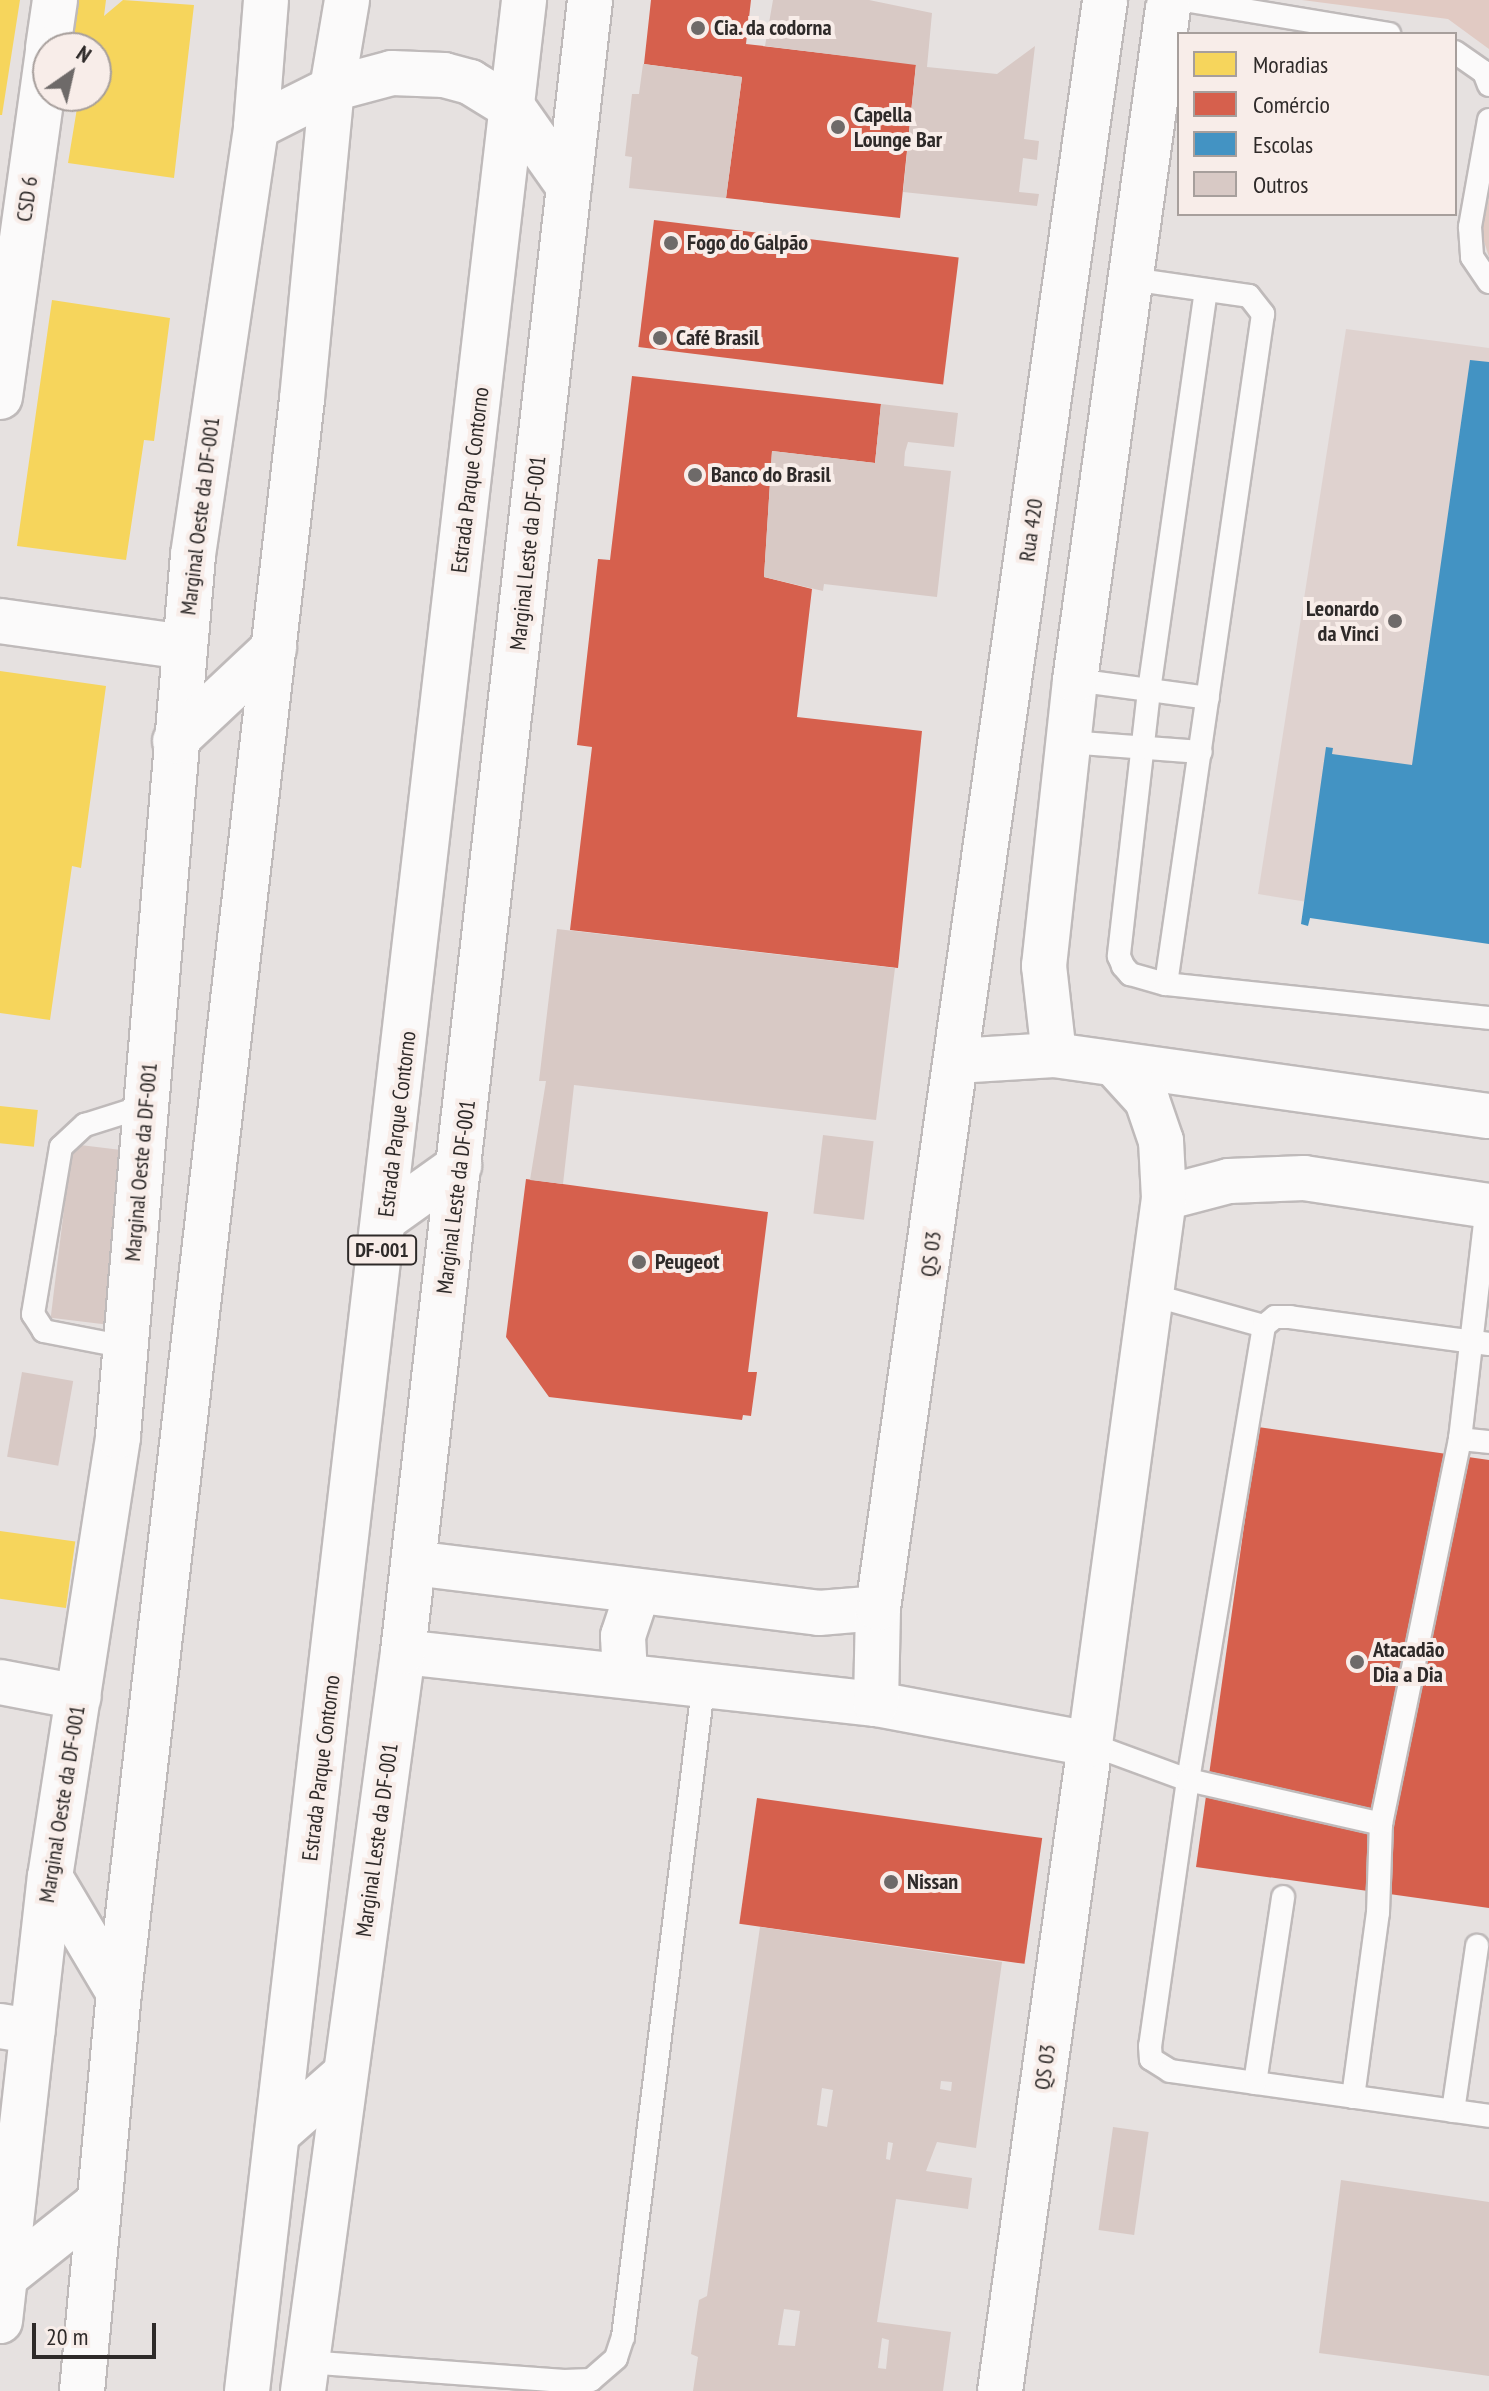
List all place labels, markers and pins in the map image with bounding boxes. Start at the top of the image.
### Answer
place label: Cia. da codorna [714,15,833,41]
marker: Cia. da codorna [689,19,707,37]
place label: Capella Lounge Bar [854,101,942,152]
marker: Capella Lounge Bar [829,118,847,136]
place label: Fogo do Galpão [687,230,808,256]
marker: Fogo do Galpão [662,234,680,252]
place label: Café Brasil [676,325,759,351]
marker: Café Brasil [651,329,669,347]
place label: Banco do Brasil [711,462,831,488]
marker: Banco do Brasil [686,466,704,484]
place label: Leonardo da Vinci [1306,595,1379,646]
marker: Leonardo da Vinci [1386,612,1404,630]
place label: Peugeot [655,1249,719,1275]
marker: Peugeot [630,1253,648,1271]
place label: Atacadão Dia a Dia [1373,1636,1444,1688]
marker: Atacadão Dia a Dia [1348,1653,1366,1671]
place label: Nissan [907,1869,958,1895]
marker: Nissan [882,1873,900,1891]

